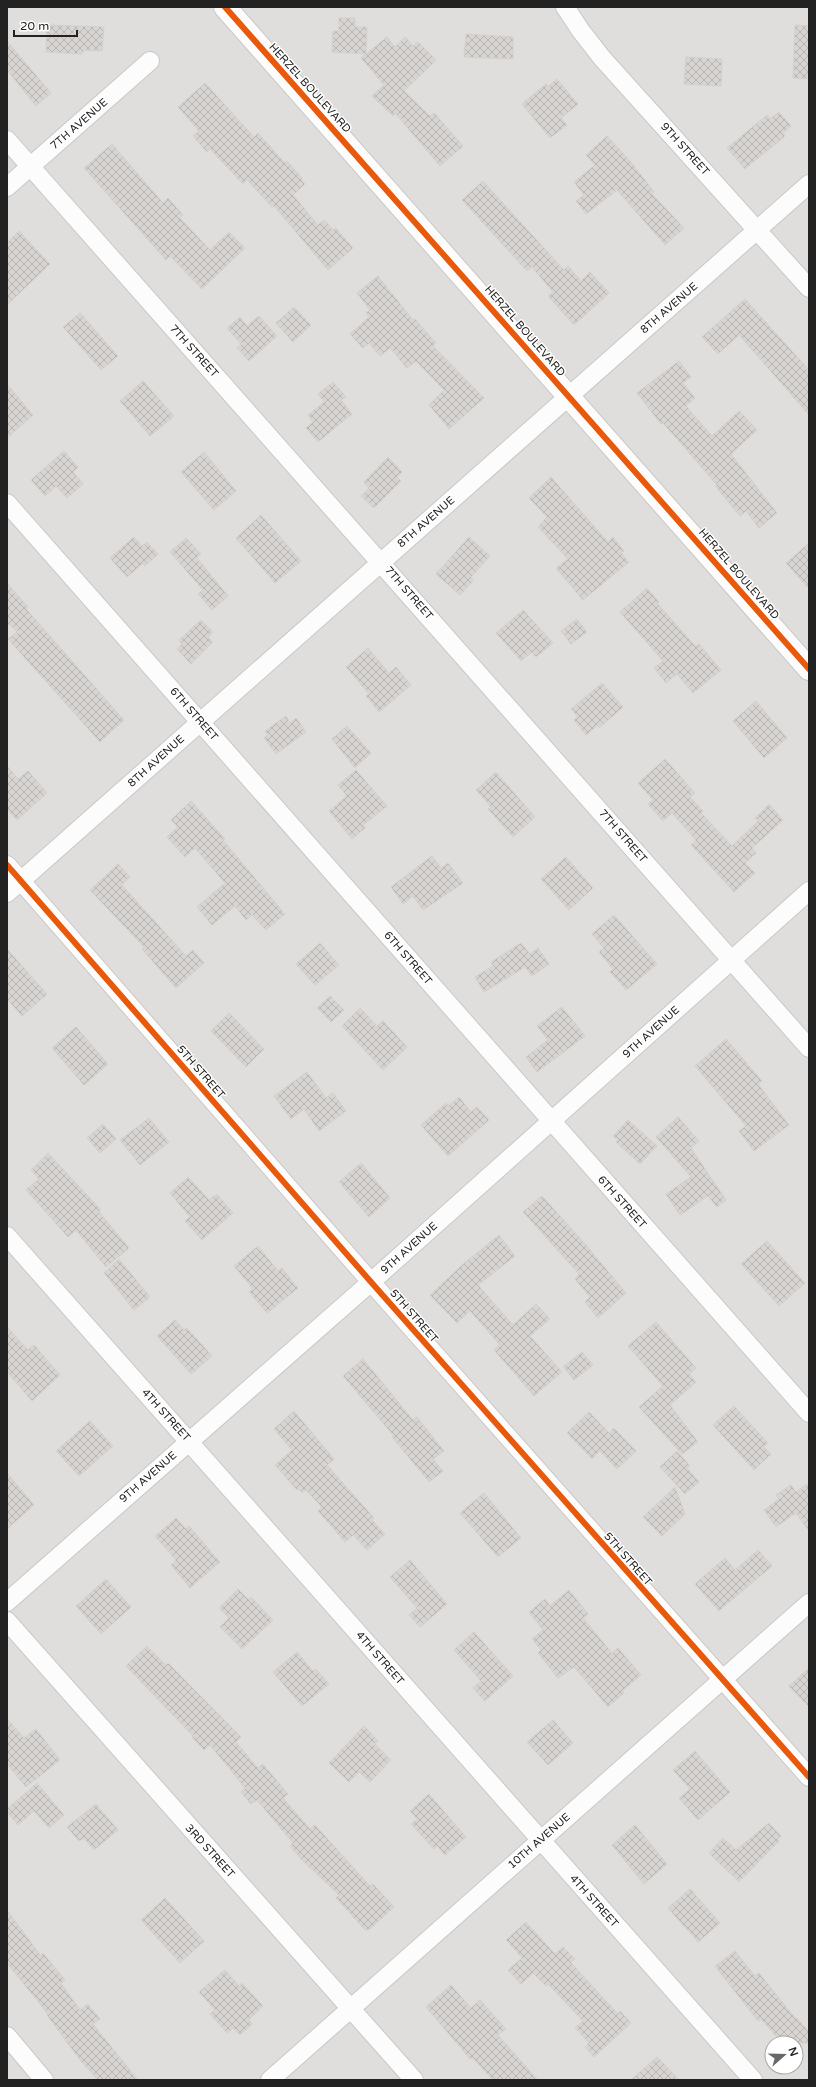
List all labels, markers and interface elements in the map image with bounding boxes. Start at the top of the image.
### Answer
scale bar [14,12,77,38]
text: 20 m [20,19,49,33]
street label: HERZEL BOULEVARD [266,41,354,135]
street label: 7TH AVENUE [48,96,110,152]
street label: 9TH STREET [658,120,712,178]
street label: 8TH AVENUE [638,280,700,336]
street label: HERZEL BOULEVARD [482,283,568,379]
street label: 7TH STREET [167,322,221,380]
street label: 8TH AVENUE [395,494,457,550]
street label: HERZEL BOULEVARD [696,526,782,622]
street label: 7TH STREET [382,564,436,623]
street label: 6TH STREET [167,685,221,744]
street label: 8TH AVENUE [125,732,187,790]
street label: 7TH STREET [596,807,650,866]
street label: 6TH STREET [381,929,435,988]
street label: 9TH AVENUE [620,1003,682,1061]
street label: 5TH STREET [174,1043,228,1102]
street label: 6TH STREET [595,1173,649,1231]
street label: 9TH AVENUE [378,1219,440,1277]
street label: 5TH STREET [387,1287,441,1346]
street label: 4TH STREET [139,1386,193,1444]
street label: 9TH AVENUE [117,1449,179,1505]
street label: 5TH STREET [601,1530,655,1589]
street label: 4TH STREET [353,1629,407,1688]
street label: 10TH AVENUE [505,1810,573,1872]
street label: 3RD STREET [183,1822,238,1881]
street label: 4TH STREET [567,1872,621,1930]
north arrow [764,2035,804,2075]
text: N [785,2045,801,2058]

